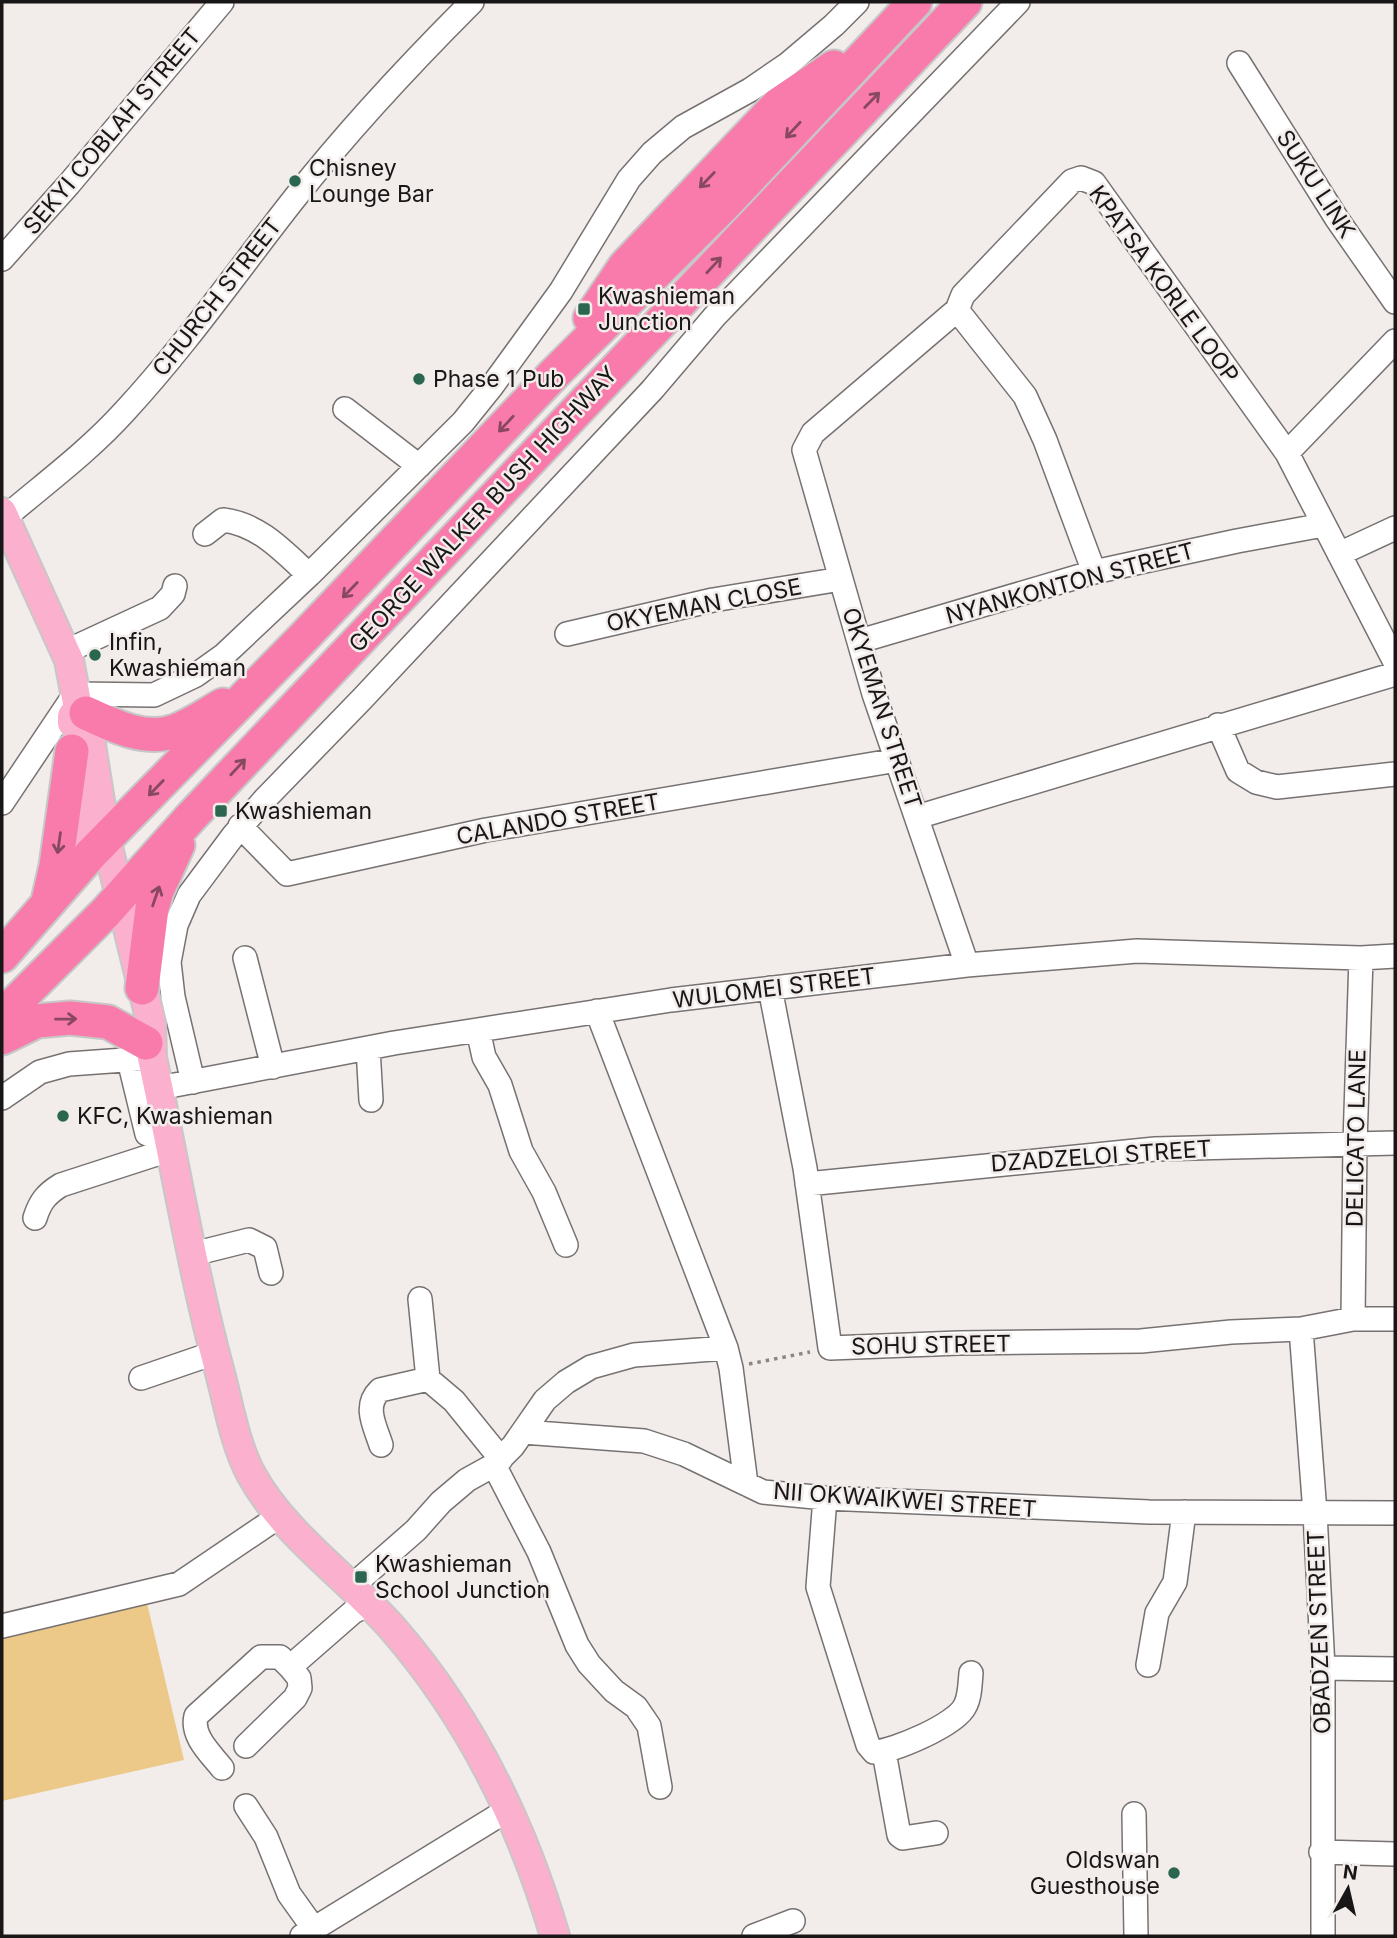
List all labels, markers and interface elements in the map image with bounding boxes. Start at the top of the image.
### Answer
street label: SEKYI COBLAH STREET [17,22,207,240]
one-way arrow [863,92,880,109]
one-way arrow [785,121,801,139]
street label: SUKU LINK [1271,125,1361,243]
place label: Chisney Lounge Bar [309,154,434,208]
one-way arrow [699,171,715,189]
marker: Chisney Lounge Bar [287,173,303,189]
street label: KPATSA KORLE LOOP [1083,180,1245,388]
street label: CHURCH STREET [147,212,287,382]
one-way arrow [706,256,723,273]
place label: Kwashieman Junction [598,282,735,336]
marker: Kwashieman Junction [576,301,592,317]
street label: GEORGE WALKER BUSH HIGHWAY [343,360,623,658]
place label: Phase 1 Pub [433,365,564,393]
marker: Phase 1 Pub [411,371,427,387]
one-way arrow [498,415,514,433]
street label: NYANKONTON STREET [943,536,1197,630]
street label: OKYEMAN CLOSE [604,572,804,638]
one-way arrow [341,581,358,598]
street label: OKYEMAN STREET [836,604,928,812]
place label: Infin, Kwashieman [109,628,246,682]
marker: Infin, Kwashieman [87,647,103,663]
one-way arrow [229,759,246,776]
one-way arrow [148,779,165,796]
street label: CALANDO STREET [454,787,662,851]
place label: Kwashieman [235,797,372,825]
marker: Kwashieman [213,803,229,819]
one-way arrow [52,831,65,854]
one-way arrow [151,886,163,908]
street label: WULOMEI STREET [671,962,877,1014]
one-way arrow [54,1012,77,1026]
street label: DELICATO LANE [1340,1049,1372,1227]
place label: KFC, Kwashieman [77,1102,273,1130]
marker: KFC, Kwashieman [55,1108,71,1124]
street label: DZADZELOI STREET [990,1134,1212,1178]
street label: SOHU STREET [851,1330,1011,1360]
street label: NII OKWAIKWEI STREET [772,1477,1038,1523]
street label: OBADZEN STREET [1301,1530,1337,1734]
place label: Kwashieman School Junction [375,1550,550,1604]
marker: Kwashieman School Junction [353,1569,369,1585]
place label: Oldswan Guesthouse [1030,1846,1160,1900]
north arrow [1313,1854,1383,1924]
text: N [1342,1860,1359,1885]
marker: Oldswan Guesthouse [1166,1865,1182,1881]

